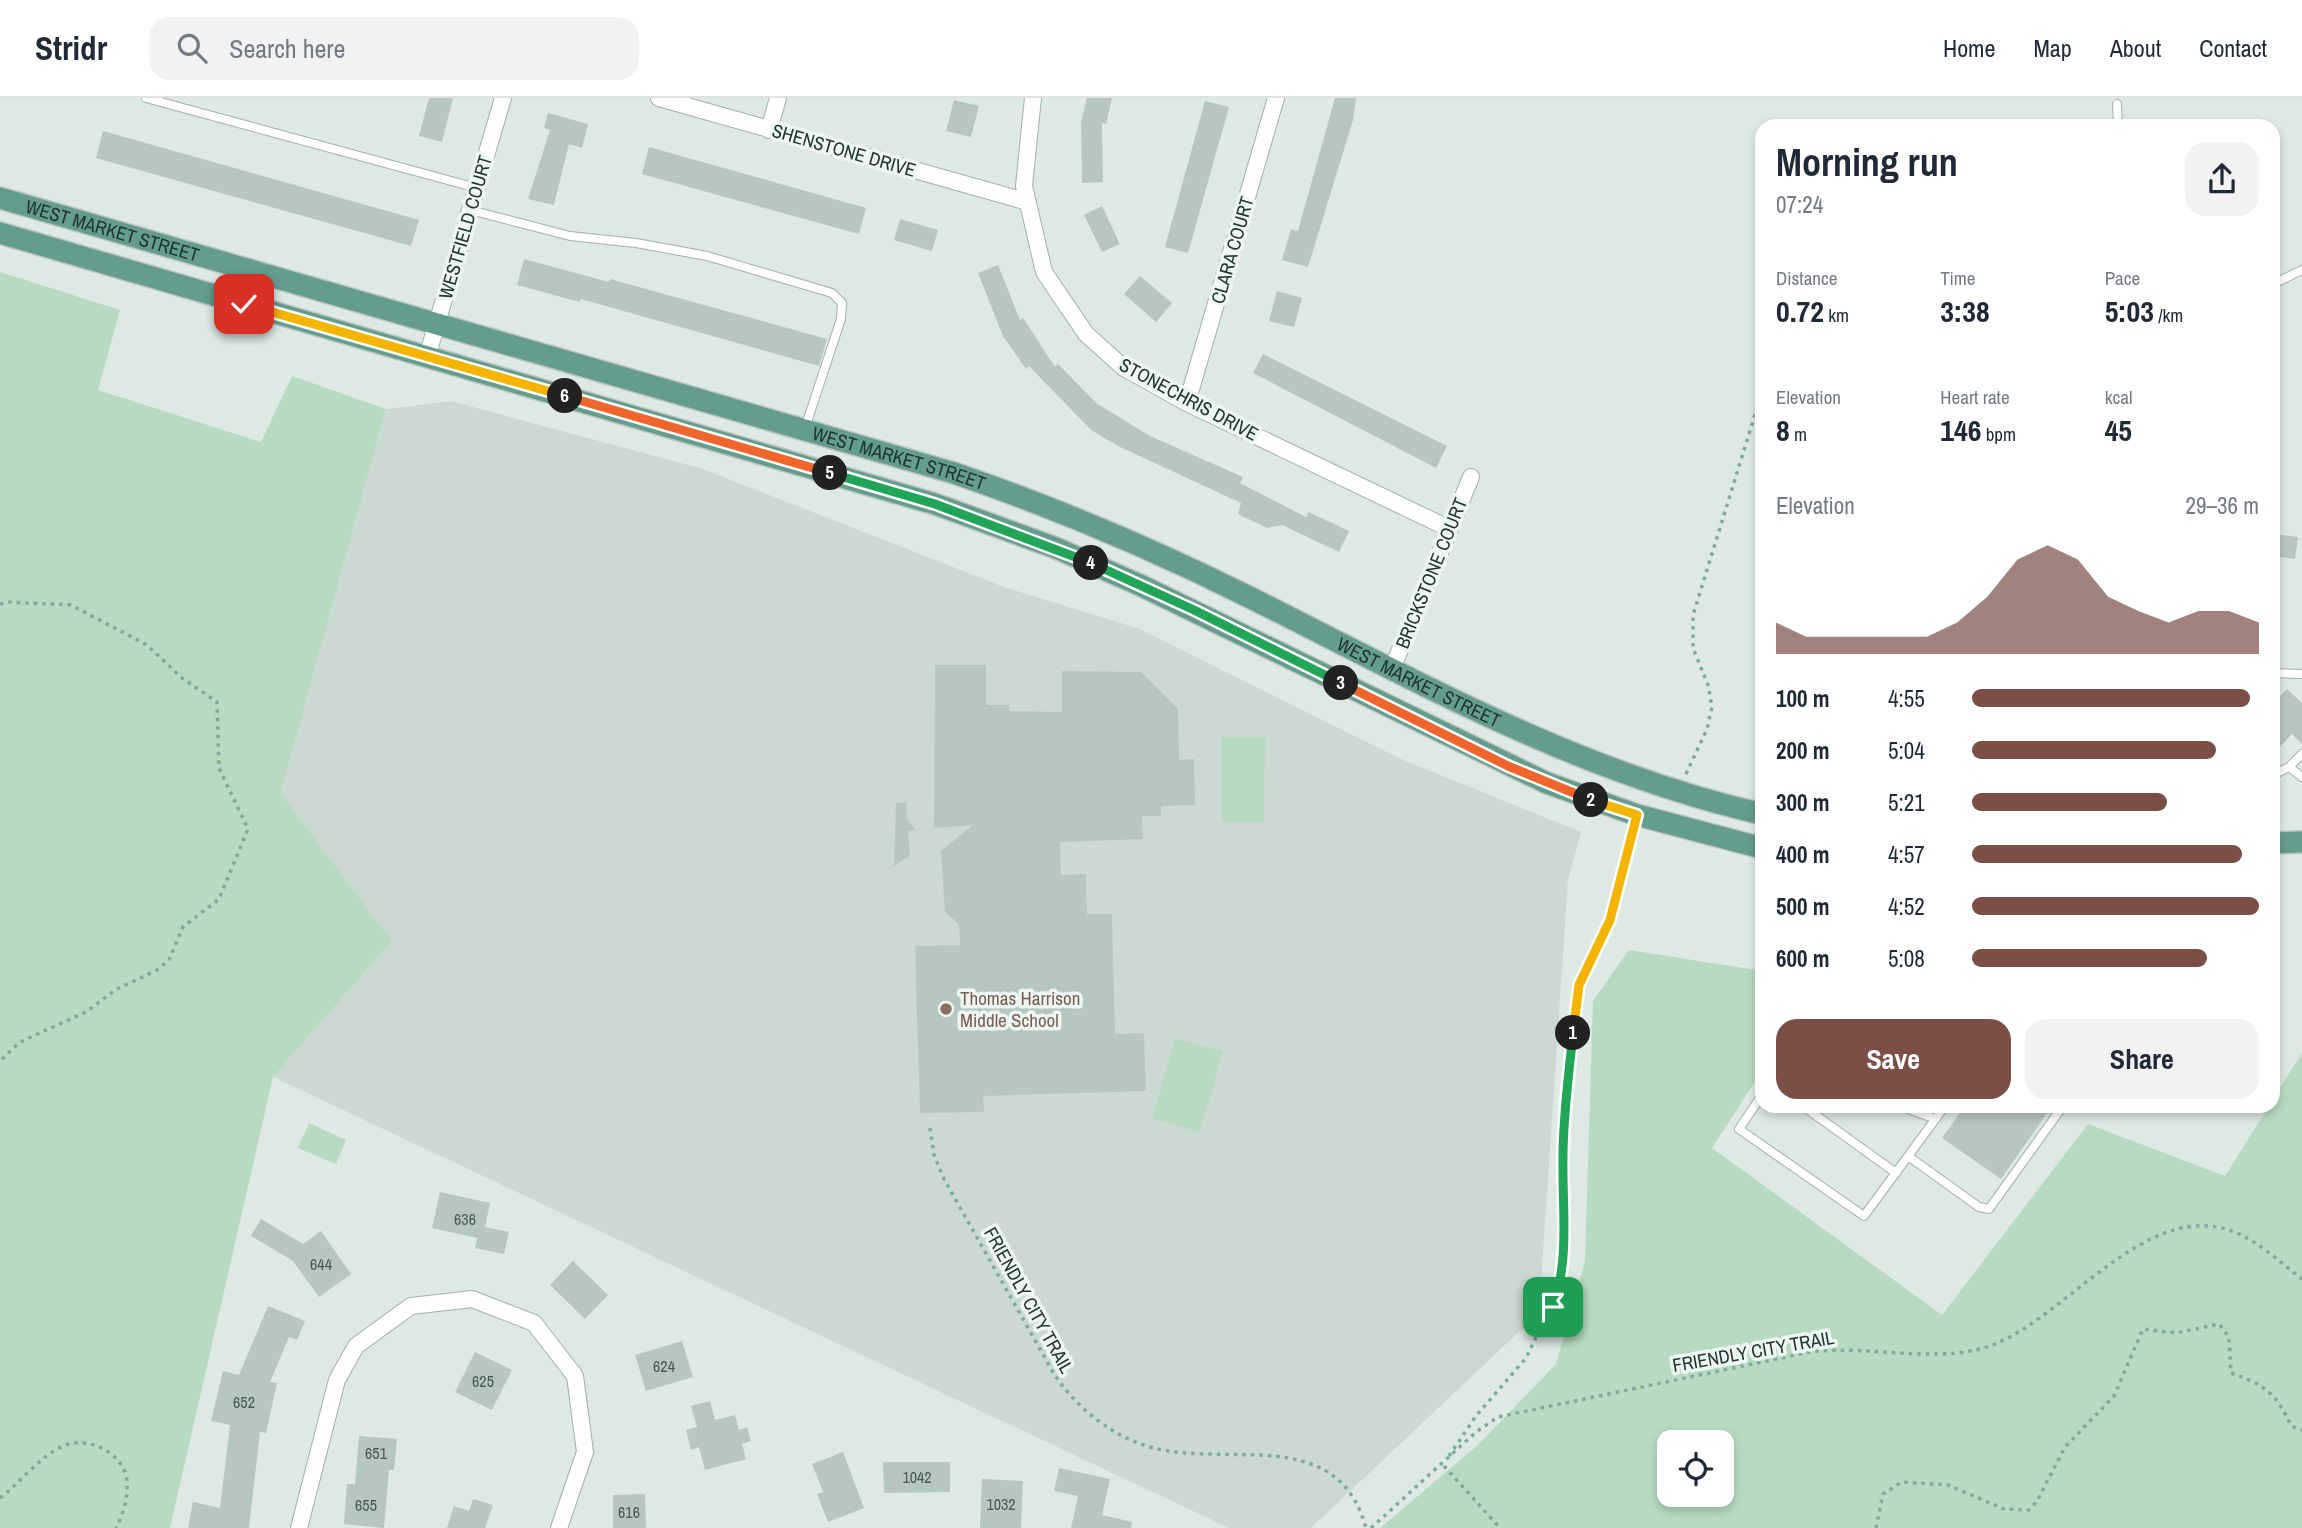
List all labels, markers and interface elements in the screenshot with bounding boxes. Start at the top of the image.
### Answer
search box [149,17,639,80]
text: Stridr [35,26,107,70]
icon: search [173,29,211,67]
text: Search here [229,31,345,66]
text: Home [1943,32,1995,64]
text: Map [2033,32,2072,64]
text: About [2110,32,2161,64]
text: Contact [2199,32,2267,64]
street label: SHENSTONE DRIVE [769,117,919,183]
text: Morning run [1776,137,1958,188]
button: share [2185,142,2259,216]
street label: WESTFIELD COURT [432,152,498,302]
text: 07:24 [1776,189,1823,220]
street label: WEST MARKET STREET [22,193,203,268]
street label: CLARA COURT [1204,193,1260,307]
text: Distance [1776,265,1837,291]
text: Time [1940,265,1975,291]
text: Pace [2105,265,2140,291]
pin [214,274,274,334]
icon: check [225,285,263,323]
text: 0.72 [1776,291,1824,331]
text: 3:38 [1940,291,1990,331]
text: 5:03 [2105,291,2154,331]
text: km [1824,302,1849,328]
text: /km [2154,302,2183,328]
street label: STONECHRIS DRIVE [1115,351,1263,447]
pin: 6 [548,378,582,414]
text: 6 [560,382,569,408]
text: Elevation [1776,384,1841,410]
text: Heart rate [1940,384,2010,410]
text: kcal [2105,384,2132,410]
text: 8 [1776,410,1790,450]
text: 146 [1940,410,1981,450]
text: 45 [2105,410,2132,450]
street label: WEST MARKET STREET [809,420,990,496]
text: m [1790,421,1807,447]
text: bpm [1981,421,2016,447]
pin: 5 [812,456,848,490]
text: 5 [825,459,834,485]
text: Elevation [1776,490,1855,521]
text: 29–36 m [2186,490,2259,521]
street label: BRICKSTONE COURT [1389,493,1473,652]
pin: 4 [1074,546,1108,580]
text: 4 [1086,549,1095,575]
street label: WEST MARKET STREET [1333,631,1505,733]
pin: 3 [1324,666,1358,700]
text: 3 [1336,669,1345,695]
text: 100 m [1776,683,1829,714]
text: 4:55 [1888,683,1925,714]
text: 200 m [1776,735,1829,766]
text: 5:04 [1888,735,1925,766]
pin: 2 [1574,782,1608,818]
text: 2 [1586,786,1595,812]
text: 300 m [1776,787,1829,818]
text: 5:21 [1888,787,1925,818]
text: 400 m [1776,839,1829,870]
text: 4:57 [1888,839,1925,870]
text: 500 m [1776,891,1829,922]
text: 4:52 [1888,891,1925,922]
text: 600 m [1776,943,1829,974]
text: 5:08 [1888,943,1925,974]
place label: Thomas Harrison Middle School [960,985,1080,1033]
marker: Thomas Harrison Middle School [938,1001,954,1017]
pin: 1 [1556,1016,1590,1051]
text: 1 [1568,1019,1577,1045]
button: Save [1776,1019,2011,1099]
button: Share [2025,1019,2259,1099]
house number: 636 [454,1208,476,1230]
street label: FRIENDLY CITY TRAIL [978,1222,1080,1378]
house number: 644 [310,1253,332,1275]
pin [1523,1277,1583,1337]
icon: arrive [1534,1288,1572,1326]
street label: FRIENDLY CITY TRAIL [1670,1324,1836,1378]
house number: 624 [653,1355,675,1377]
house number: 625 [472,1370,494,1392]
house number: 652 [233,1391,255,1413]
map controls [1657,1430,1734,1507]
button: locate [1657,1430,1734,1507]
house number: 651 [365,1442,388,1464]
house number: 1042 [902,1466,932,1488]
house number: 1032 [986,1493,1016,1515]
house number: 655 [355,1494,377,1516]
house number: 616 [618,1501,640,1523]

